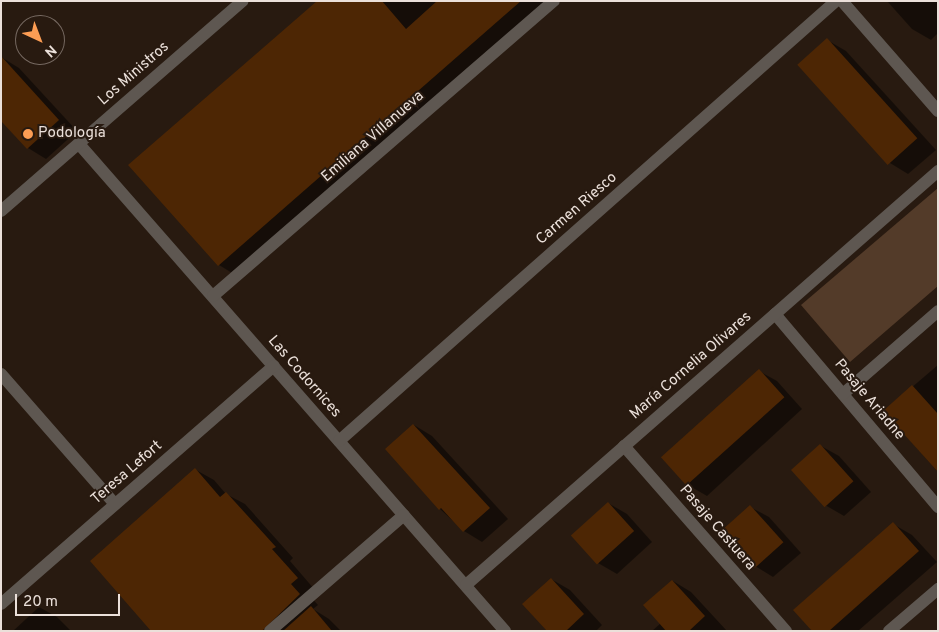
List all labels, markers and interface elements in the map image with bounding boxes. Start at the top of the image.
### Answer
north arrow [15,15,65,65]
street label: Los Ministros [95,38,173,110]
text: N [40,41,59,60]
street label: Emiliana Villanueva [318,87,428,187]
place label: Podología [38,125,106,143]
marker: Podología [22,128,34,140]
street label: Carmen Riesco [533,169,621,249]
street label: María Cornelia Olivares [627,308,755,424]
street label: Las Codornices [264,332,344,422]
street label: Pasaje Ariadne [830,356,908,444]
street label: Teresa Lefort [88,437,166,509]
street label: Pasaje Castuera [675,482,759,574]
scale bar [18,584,122,616]
text: 20 m [23,593,58,612]

